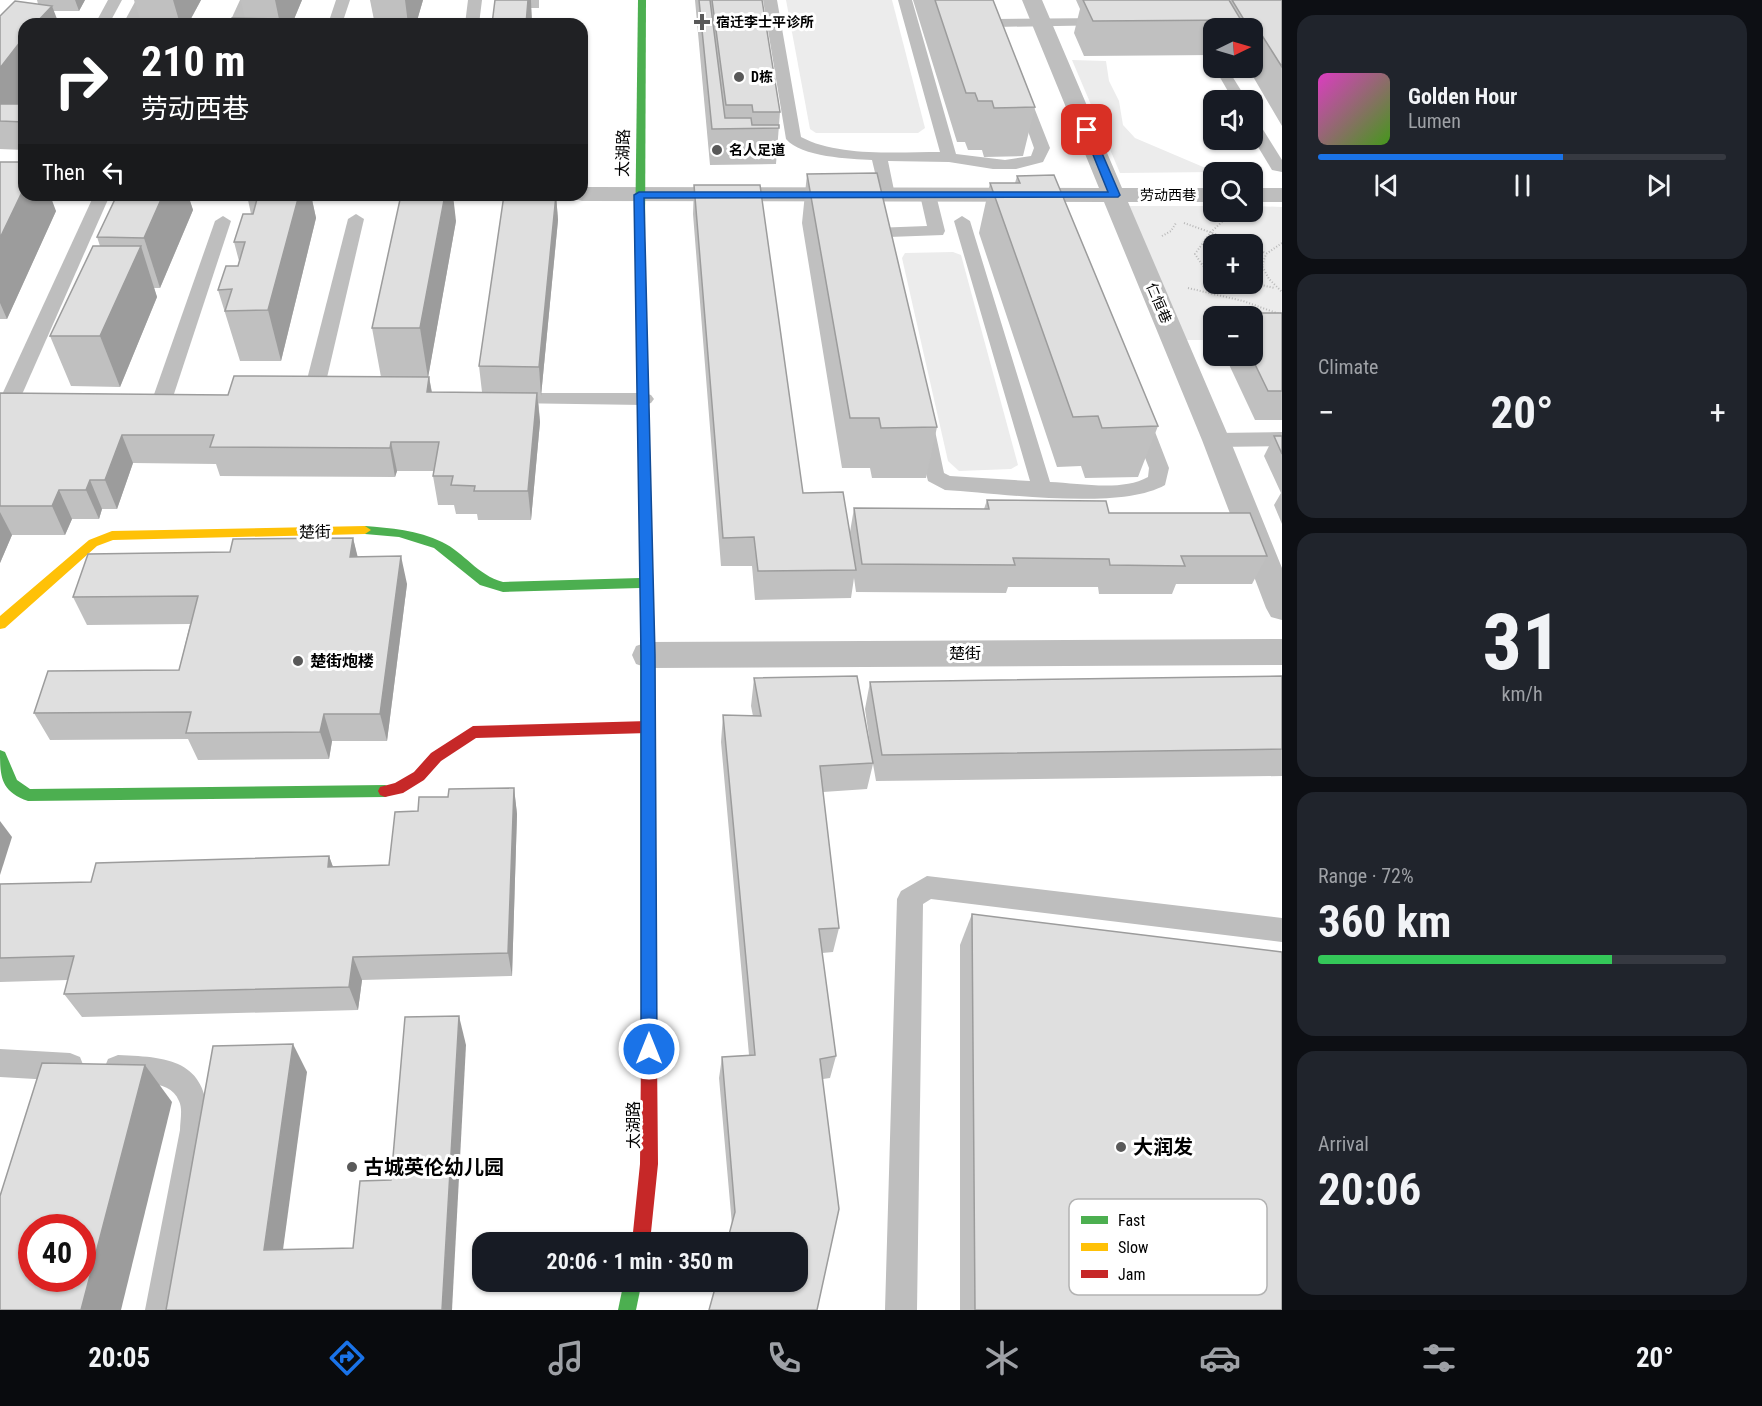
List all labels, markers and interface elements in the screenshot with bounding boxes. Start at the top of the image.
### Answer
marker: 宿迁李士平诊所 [693,13,711,31]
place label: 宿迁李士平诊所 [716,14,814,30]
north arrow [1203,18,1263,78]
map controls [1203,18,1263,366]
text: 210 m [141,37,246,86]
icon: right [42,42,120,120]
place label: D栋 [751,69,773,85]
marker: D栋 [732,70,746,84]
text: Golden Hour [1408,84,1517,109]
button: sound [1203,90,1263,150]
text: 劳动西巷 [141,93,249,125]
pin [1061,104,1112,155]
text: Lumen [1408,109,1461,133]
icon: arrive [1070,113,1103,146]
street label: 太湖路 [613,129,633,177]
place label: 名人足道 [729,142,785,158]
marker: 名人足道 [710,143,724,157]
icon: left [97,156,130,189]
text: Then [42,160,85,185]
button: search [1203,162,1263,222]
icon: previous [1370,169,1403,202]
icon: pause [1506,169,1539,202]
icon: next [1642,169,1675,202]
street label: 劳动西巷 [1140,187,1196,203]
button: + [1203,234,1263,294]
street label: 仁恒巷 [1143,281,1175,325]
button: − [1203,306,1263,366]
text: Climate [1318,355,1378,379]
text: 20° [1491,386,1554,439]
text: − [1318,393,1335,432]
text: + [1710,393,1726,432]
street label: 楚街 [299,522,331,542]
text: 31 [1483,597,1561,688]
street label: 楚街 [949,644,981,663]
place label: 楚街炮楼 [310,652,374,671]
marker: 楚街炮楼 [291,654,305,668]
text: km/h [1501,682,1543,706]
text: Range · 72% [1318,864,1414,888]
text: 360 km [1318,895,1451,948]
position arrow [617,1017,681,1081]
street label: 太湖路 [624,1101,643,1149]
text: Arrival [1318,1132,1369,1156]
place label: 大润发 [1133,1135,1193,1159]
marker: 大润发 [1114,1140,1128,1154]
place label: 古城英伦幼儿园 [364,1155,504,1179]
marker: 古城英伦幼儿园 [345,1160,359,1174]
text: 20:06 [1318,1163,1421,1216]
legend [1069,1199,1267,1295]
text: Fast [1118,1211,1145,1230]
speed limit sign: 40 [18,1214,96,1292]
text: Slow [1118,1238,1148,1257]
text: 20:06 · 1 min · 350 m [547,1249,733,1274]
text: Jam [1118,1265,1145,1284]
icon: directions [326,1337,368,1379]
icon: music [545,1337,587,1379]
icon: phone [763,1337,805,1379]
icon: climate [981,1337,1023,1379]
icon: car [1199,1337,1241,1379]
icon: filters [1418,1337,1460,1379]
text: 20:05 [88,1342,150,1374]
text: 20° [1636,1342,1674,1374]

